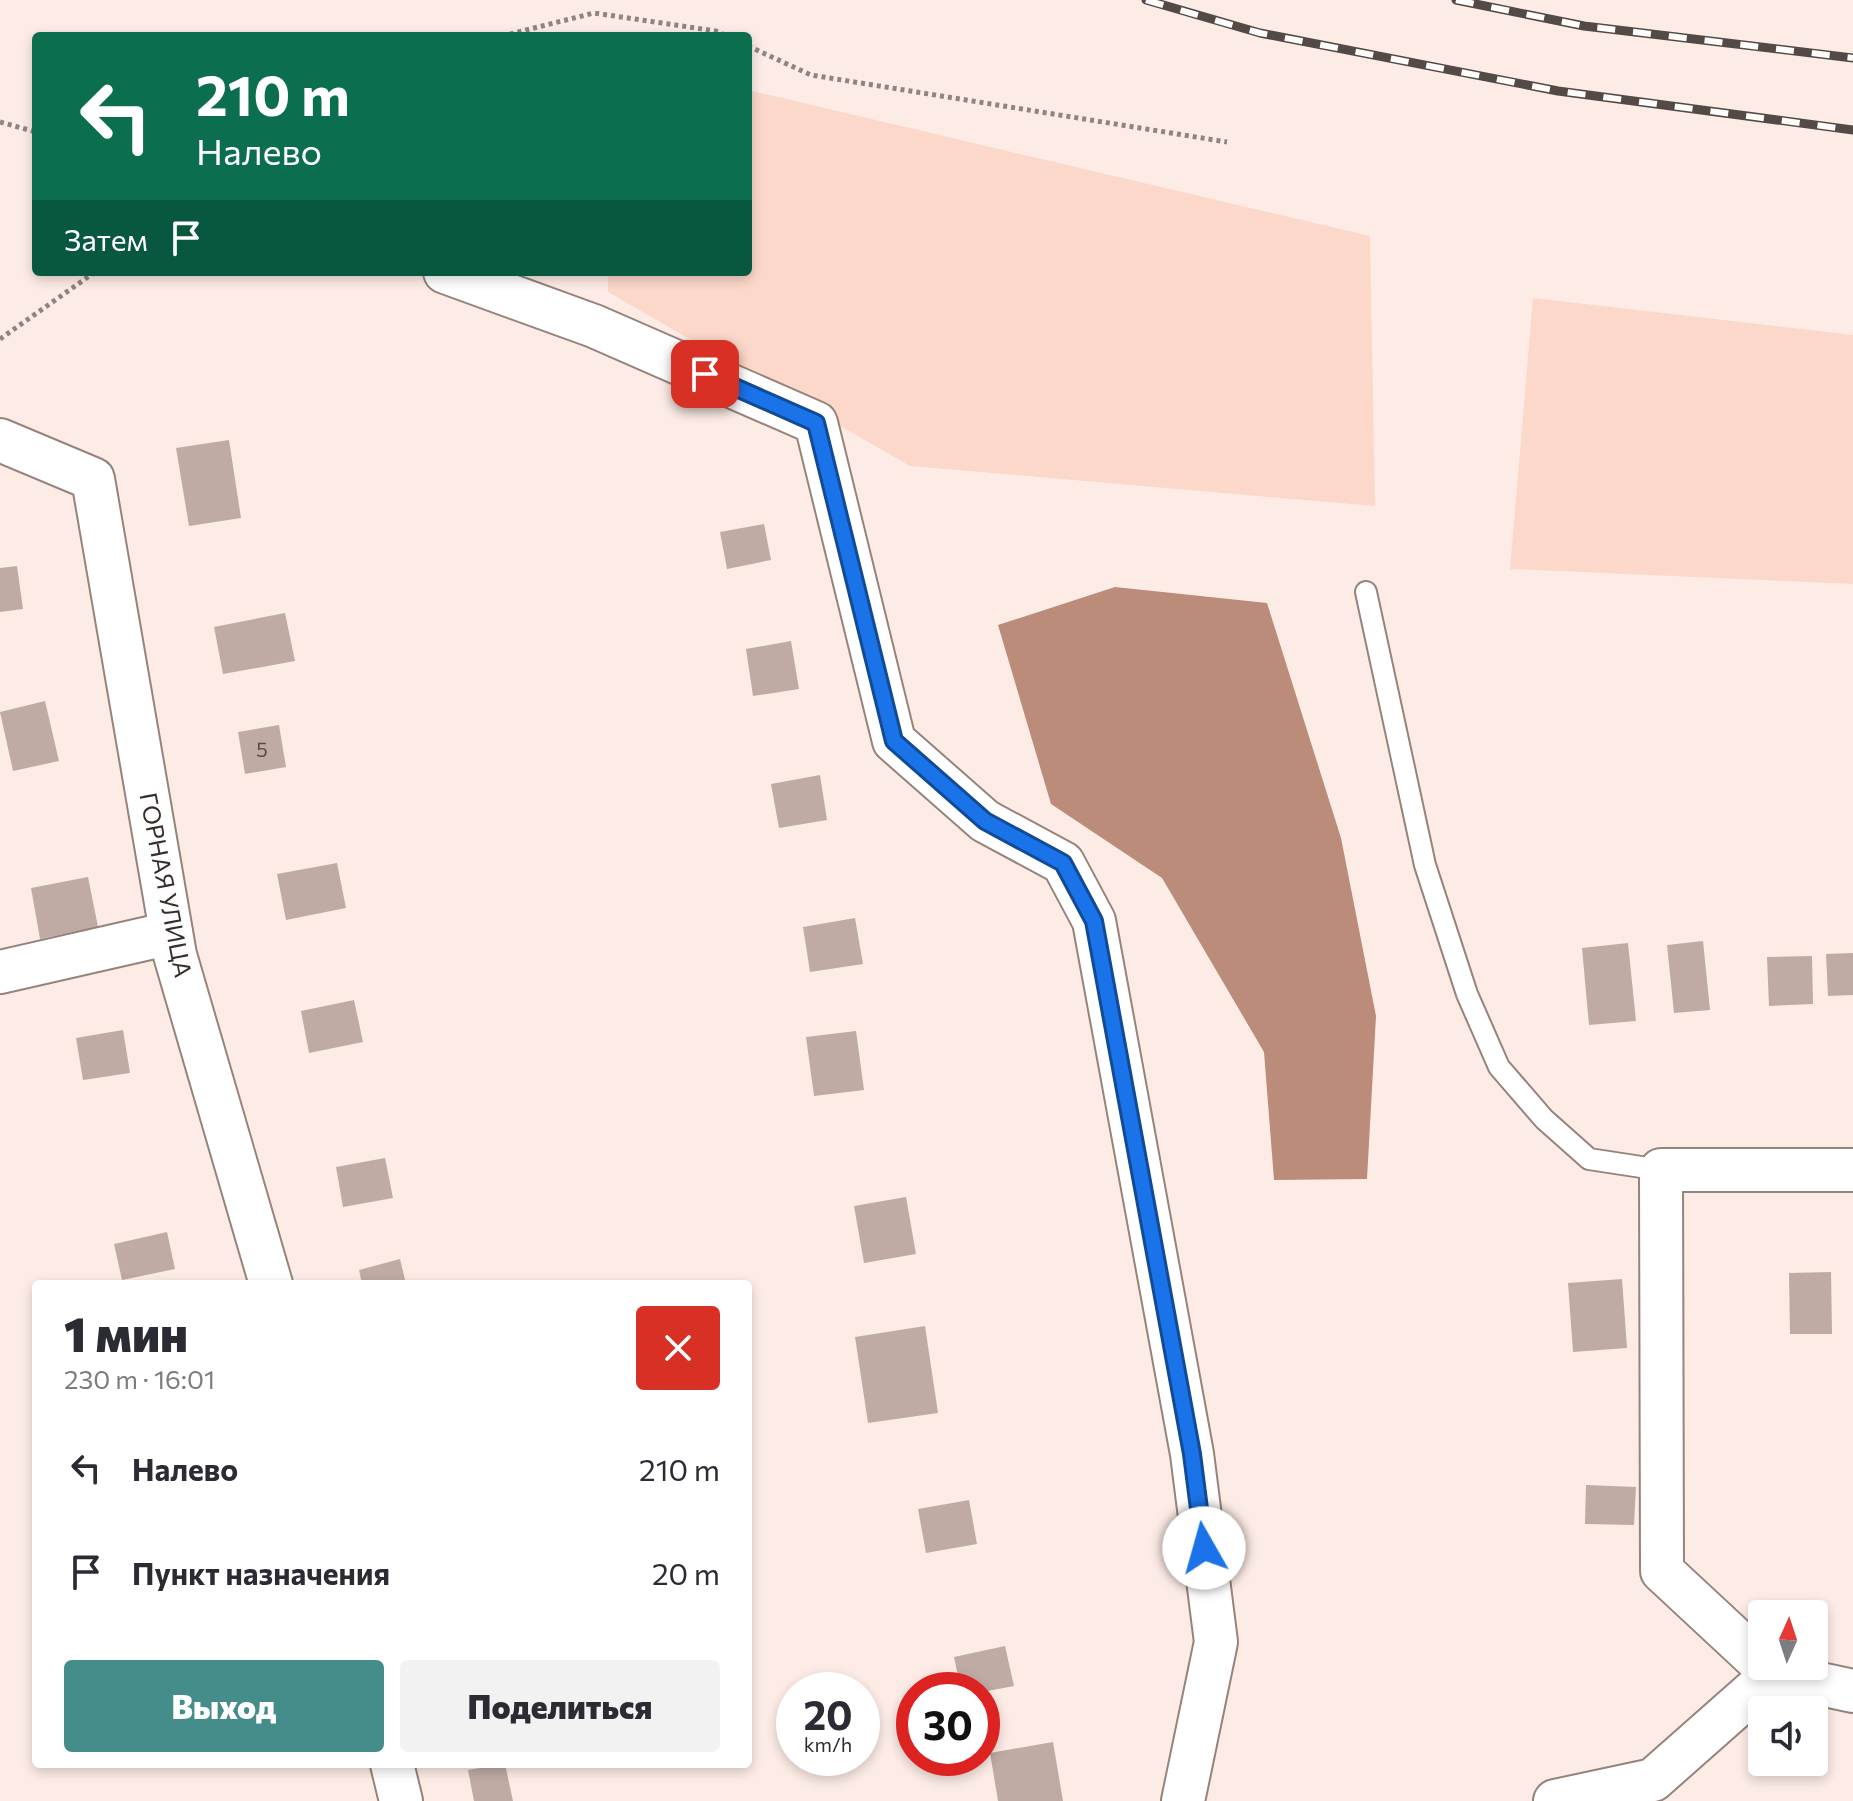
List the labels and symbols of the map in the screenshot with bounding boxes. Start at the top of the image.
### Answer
pin [671,340,739,408]
house number: 5 [256,737,268,761]
street label: ГОРНАЯ УЛИЦА [134,790,199,980]
position arrow [1162,1506,1246,1590]
north arrow [1748,1600,1828,1680]
speed limit sign: 30 [896,1672,1000,1776]

